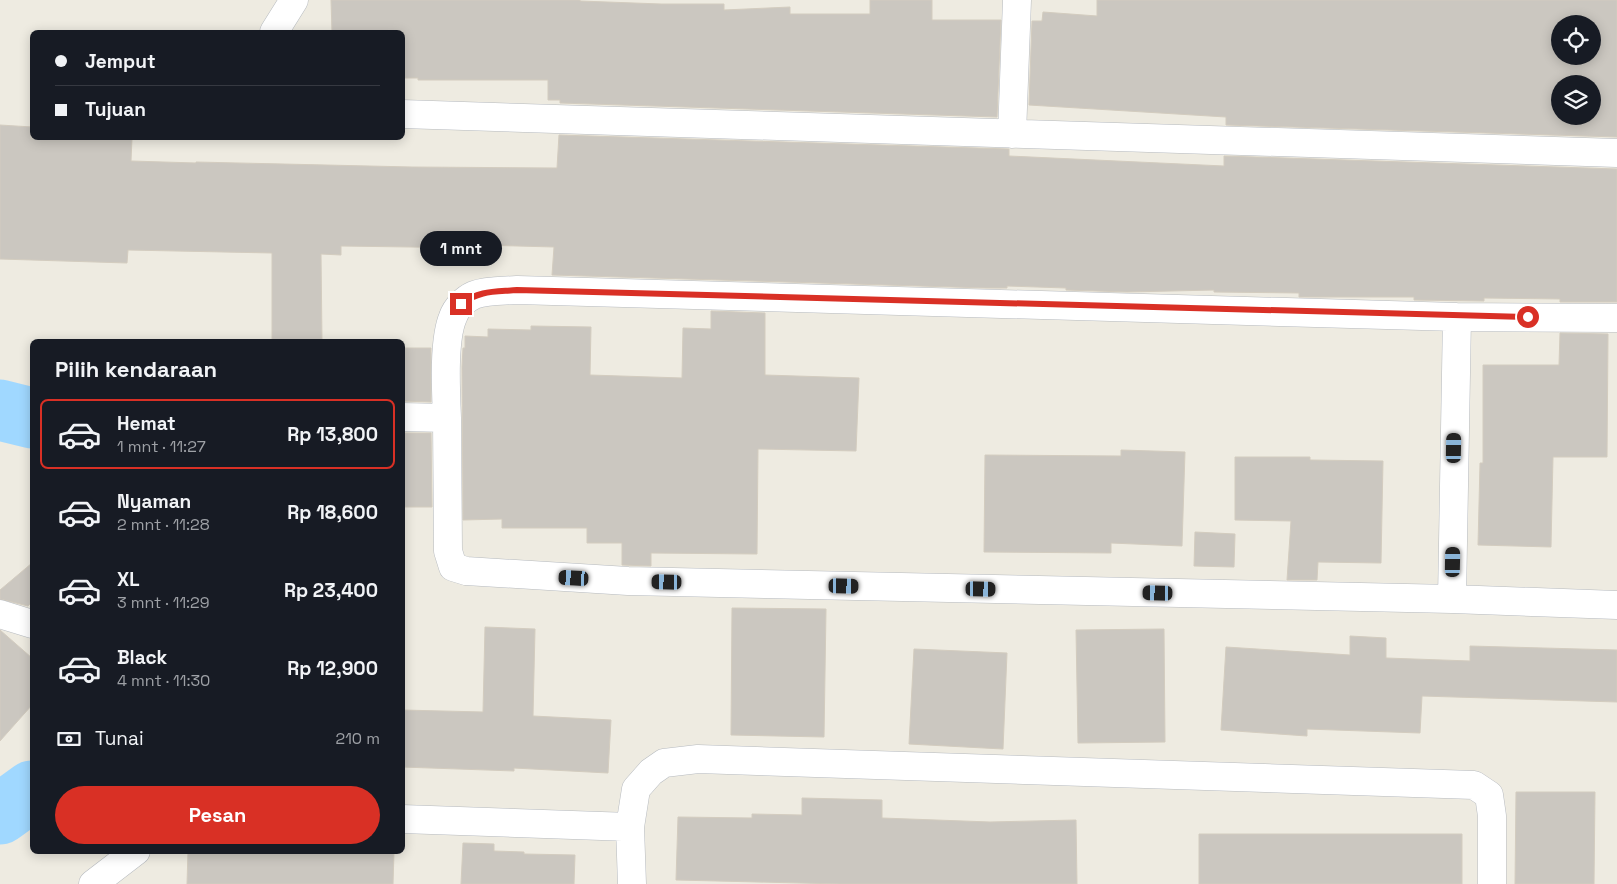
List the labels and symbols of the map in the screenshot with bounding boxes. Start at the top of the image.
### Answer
callout: 1 mnt [420,232,502,266]
route end [450,293,472,315]
route start [1517,306,1539,328]
car [1446,433,1461,463]
car [1445,547,1460,577]
car [558,570,589,586]
car [651,574,682,590]
car [828,578,859,594]
car [965,581,996,597]
car [1142,585,1173,601]

